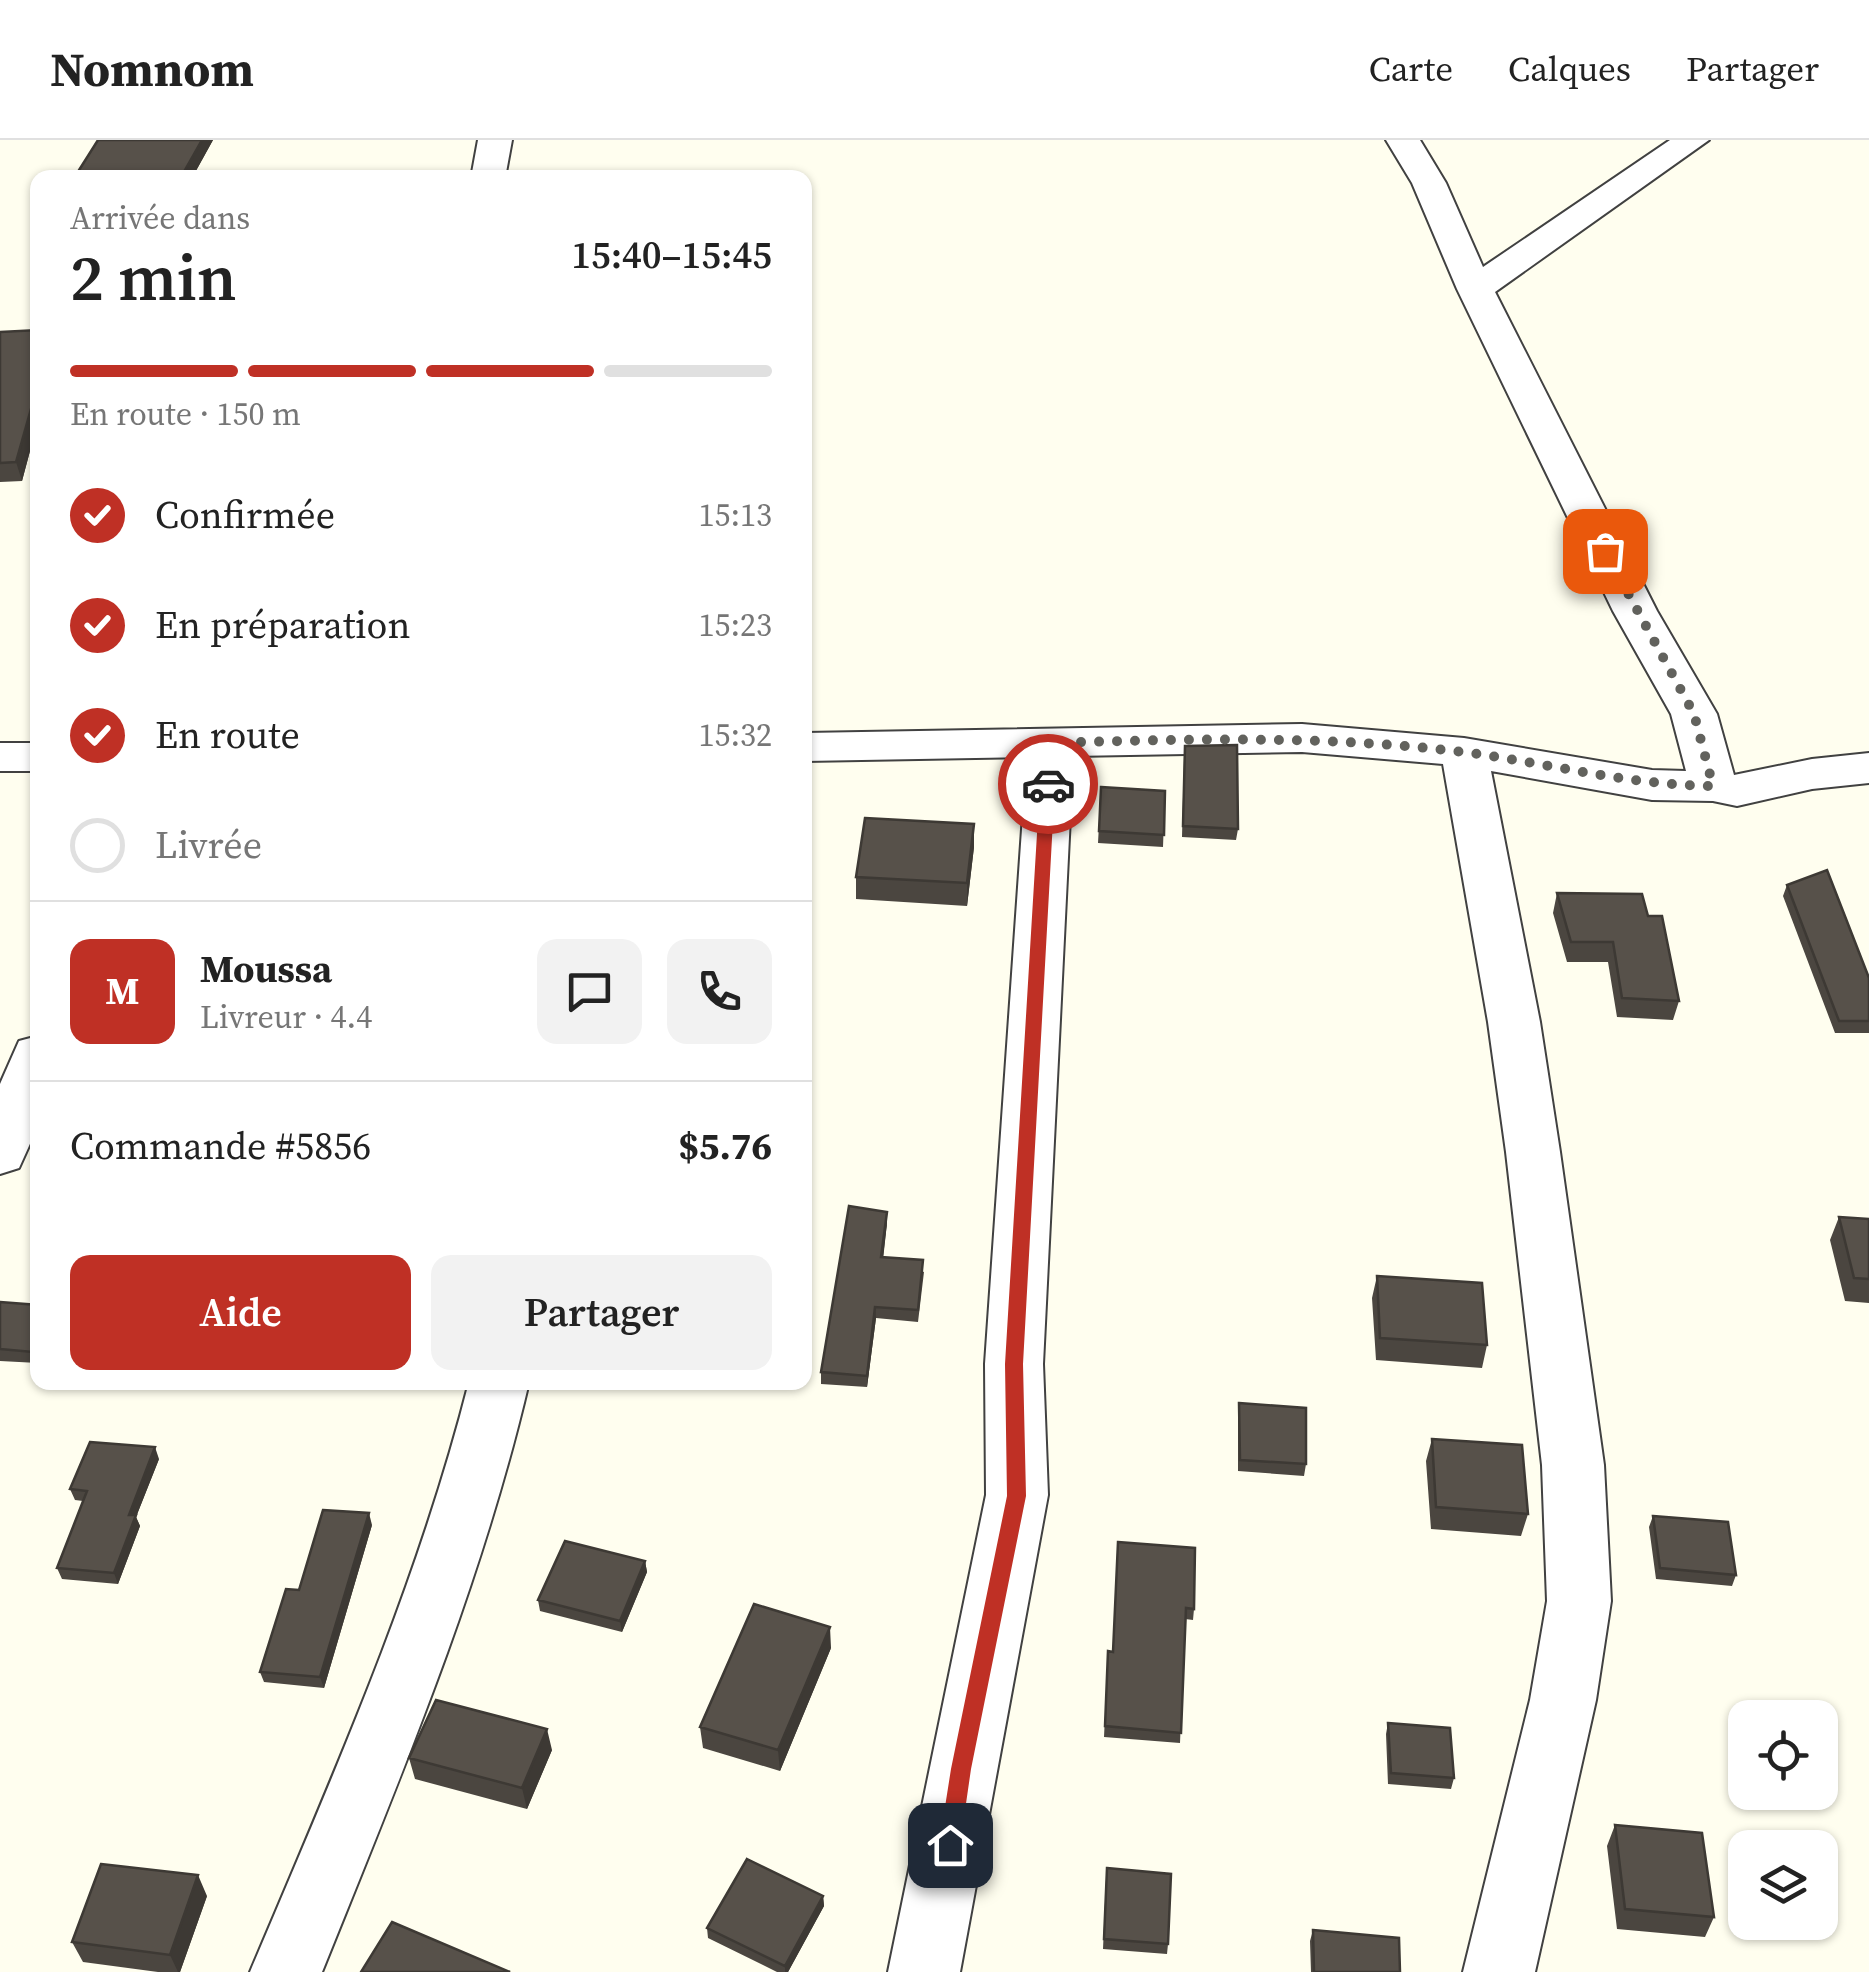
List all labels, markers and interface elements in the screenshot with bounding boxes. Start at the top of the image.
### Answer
text: Nomnom [50,36,254,102]
text: Carte [1369,45,1453,93]
text: Calques [1508,45,1631,93]
text: Partager [1686,45,1819,93]
text: Arrivée dans [70,196,250,240]
text: 15:40–15:45 [571,229,772,281]
text: 2 min [70,233,237,322]
text: En route · 150 m [70,392,301,436]
icon: check [70,488,125,543]
text: Confirmée [155,489,335,541]
text: 15:13 [698,493,772,537]
pin [1563,509,1648,594]
icon: bag [1578,524,1633,579]
icon: check [70,598,125,653]
text: En préparation [155,599,411,651]
text: 15:23 [698,603,772,647]
icon: check [70,708,125,763]
text: En route [155,709,300,761]
text: 15:32 [698,713,772,757]
courier [998,734,1098,834]
icon: car [1021,757,1076,812]
text: Livrée [155,819,262,871]
button: chat [537,939,642,1044]
button: phone [667,939,772,1044]
text: Moussa [200,943,332,995]
text: M [105,965,140,1017]
text: Livreur · 4.4 [200,995,372,1039]
text: Commande #5856 [70,1120,371,1172]
text: $5.76 [678,1120,772,1172]
button: Aide [70,1255,411,1370]
button: Partager [431,1255,772,1370]
map controls [1728,1700,1838,1940]
button: locate [1728,1700,1838,1810]
pin [908,1803,993,1888]
icon: home [923,1818,978,1873]
button: layers [1728,1830,1838,1940]

